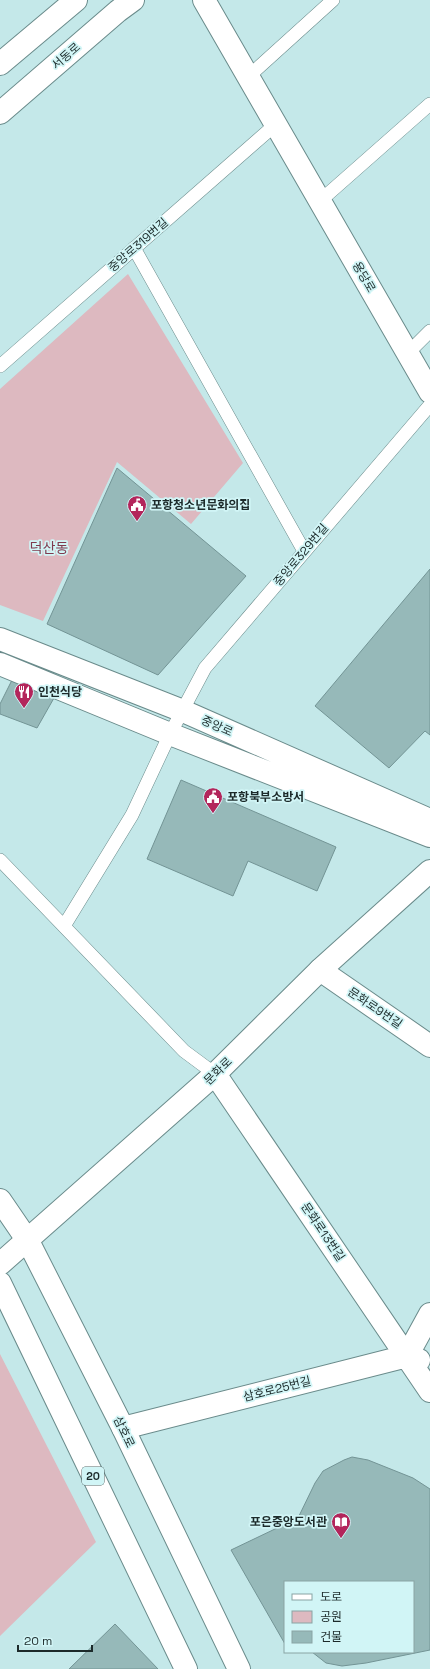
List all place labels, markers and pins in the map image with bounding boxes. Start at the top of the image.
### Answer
public building icon: 포항청소년문화의집 [126,494,148,522]
place label: 포항청소년문화의집 [151,497,250,513]
restaurant icon: 인천식당 [13,681,35,709]
place label: 인천식당 [38,684,82,700]
public building icon: 포항북부소방서 [202,786,224,814]
place label: 포항북부소방서 [227,789,304,805]
library icon: 포은중앙도서관 [330,1511,352,1539]
place label: 포은중앙도서관 [250,1514,327,1530]

